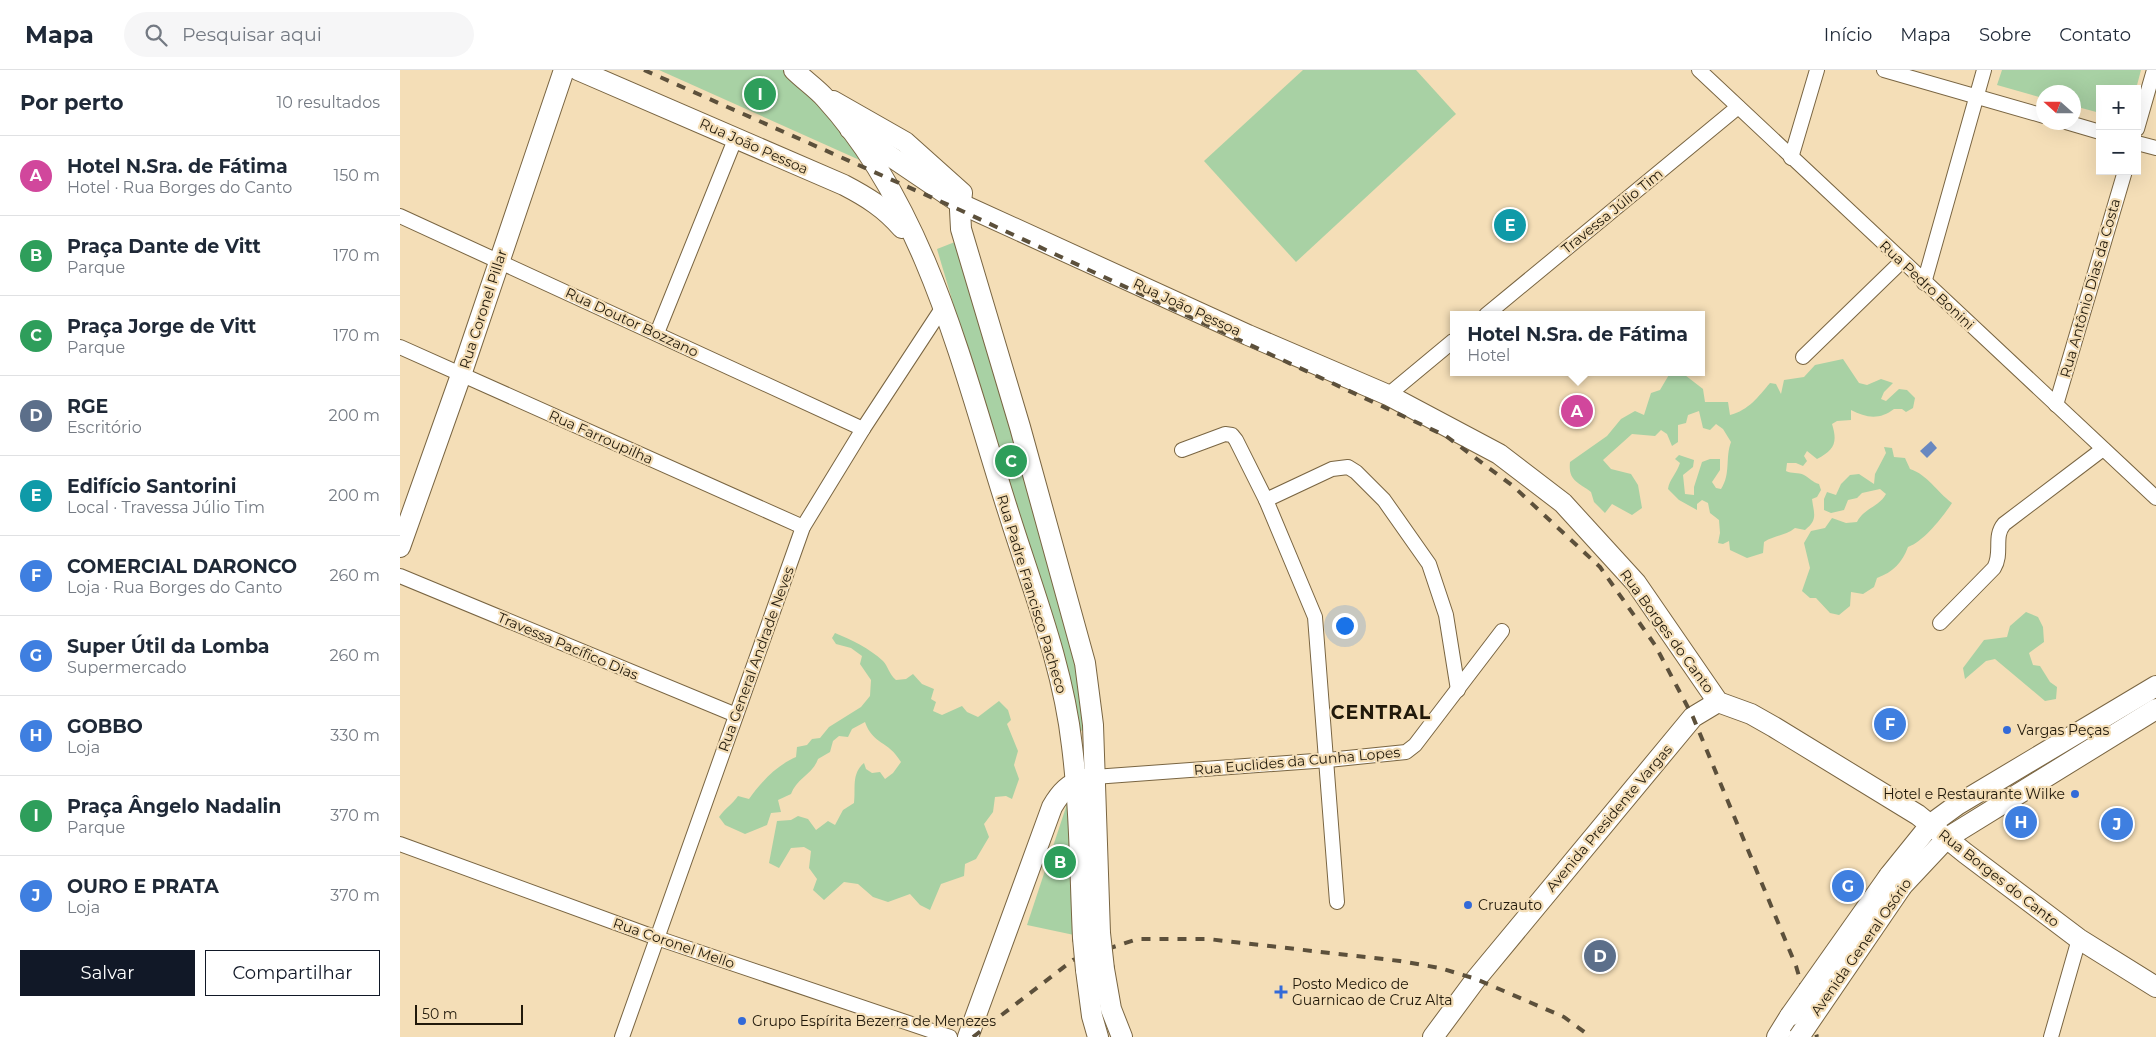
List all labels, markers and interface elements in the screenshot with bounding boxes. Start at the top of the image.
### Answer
search box [124,12,474,57]
text: Mapa [25,20,94,49]
icon: search [142,21,170,49]
text: Pesquisar aqui [182,23,322,46]
text: Início [1824,24,1872,46]
text: Mapa [1900,24,1951,46]
text: Sobre [1979,24,2031,46]
text: Contato [2059,24,2131,46]
pin: I [744,75,776,113]
north arrow [2036,85,2081,130]
map controls [2096,85,2141,175]
button: + [2096,85,2141,130]
text: Por perto [20,90,124,115]
text: 10 resultados [277,93,380,112]
street label: Rua João Pessoa [697,114,811,178]
button: − [2096,130,2141,175]
text: Hotel N.Sra. de Fátima [67,155,288,178]
street label: Travessa Júlio Tim [1558,165,1666,257]
text: A [30,166,42,185]
text: 150 m [333,166,380,185]
text: Hotel · Rua Borges do Canto [67,178,292,197]
street label: Rua Antônio Dias da Costa [2056,196,2124,380]
pin: E [1494,206,1526,244]
text: Praça Dante de Vitt [67,235,261,258]
street label: Rua Pedro Bonini [1876,236,1978,334]
text: B [30,246,42,265]
text: 170 m [333,246,380,265]
street label: Rua Coronel Pillar [455,247,511,371]
text: Parque [67,258,125,277]
street label: Rua João Pessoa [1130,274,1244,340]
street label: Rua Doutor Bozzano [563,283,702,361]
popup [1450,311,1705,376]
text: Praça Jorge de Vitt [67,315,256,338]
text: Hotel N.Sra. de Fátima [1467,323,1688,346]
text: C [30,326,42,345]
text: 170 m [333,326,380,345]
text: Parque [67,338,125,357]
text: Hotel [1467,346,1510,365]
pin: A [1561,392,1593,430]
text: RGE [67,395,108,418]
text: D [29,406,43,425]
text: 200 m [329,406,380,425]
street label: Rua Farroupilha [546,406,656,468]
text: Escritório [67,418,142,437]
pin: C [995,442,1027,480]
text: Edifício Santorini [67,475,236,498]
text: E [31,486,41,505]
text: 200 m [329,486,380,505]
street label: Rua Padre Francisco Pacheco [993,492,1071,696]
text: Local · Travessa Júlio Tim [67,498,265,517]
text: COMERCIAL DARONCO [67,555,297,578]
street label: Rua General Andrade Neves [714,564,798,754]
text: F [31,566,41,585]
text: 260 m [329,566,380,585]
street label: Rua Borges do Canto [1616,566,1718,697]
text: Loja · Rua Borges do Canto [67,578,282,597]
street label: Travessa Pacífico Dias [495,608,641,684]
your location [1332,613,1358,639]
text: Super Útil da Lomba [67,635,270,658]
text: G [30,646,42,665]
text: 260 m [329,646,380,665]
text: Supermercado [67,658,187,677]
district label: CENTRAL [1331,701,1431,724]
pin: F [1874,705,1906,743]
text: GOBBO [67,715,143,738]
place label: Vargas Peças [2017,721,2110,739]
marker: Vargas Peças [2001,724,2013,736]
text: H [30,726,42,745]
text: 330 m [330,726,380,745]
text: Loja [67,738,100,757]
street label: Avenida Presidente Vargas [1542,741,1676,895]
street label: Rua Euclides da Cunha Lopes [1193,743,1401,779]
place label: Hotel e Restaurante Wilke [1883,785,2065,803]
marker: Hotel e Restaurante Wilke [2069,788,2081,800]
text: Praça Ângelo Nadalin [67,795,281,818]
pin: H [2005,803,2037,841]
pin: J [2101,805,2133,843]
text: I [33,806,39,825]
text: 370 m [330,806,380,825]
text: Parque [67,818,125,837]
street label: Rua Borges do Canto [1935,825,2063,931]
pin: B [1044,843,1076,881]
pin: G [1832,867,1864,905]
text: OURO E PRATA [67,875,219,898]
street label: Avenida General Osório [1807,875,1915,1019]
text: J [32,886,40,905]
text: 370 m [330,886,380,905]
place label: Cruzauto [1478,896,1542,914]
text: Loja [67,898,100,917]
marker: Cruzauto [1462,899,1474,911]
street label: Rua Coronel Mello [611,914,737,972]
pin: D [1584,937,1616,975]
button: Salvar [20,950,195,996]
button: Compartilhar [205,950,380,996]
place label: Posto Medico de Guarnicao de Cruz Alta [1292,975,1453,1009]
marker: Posto Medico de Guarnicao de Cruz Alta [1274,985,1288,999]
scale bar [415,1002,522,1025]
text: 50 m [422,1005,458,1023]
place label: Grupo Espírita Bezerra de Menezes [752,1012,996,1030]
marker: Grupo Espírita Bezerra de Menezes [736,1015,748,1027]

